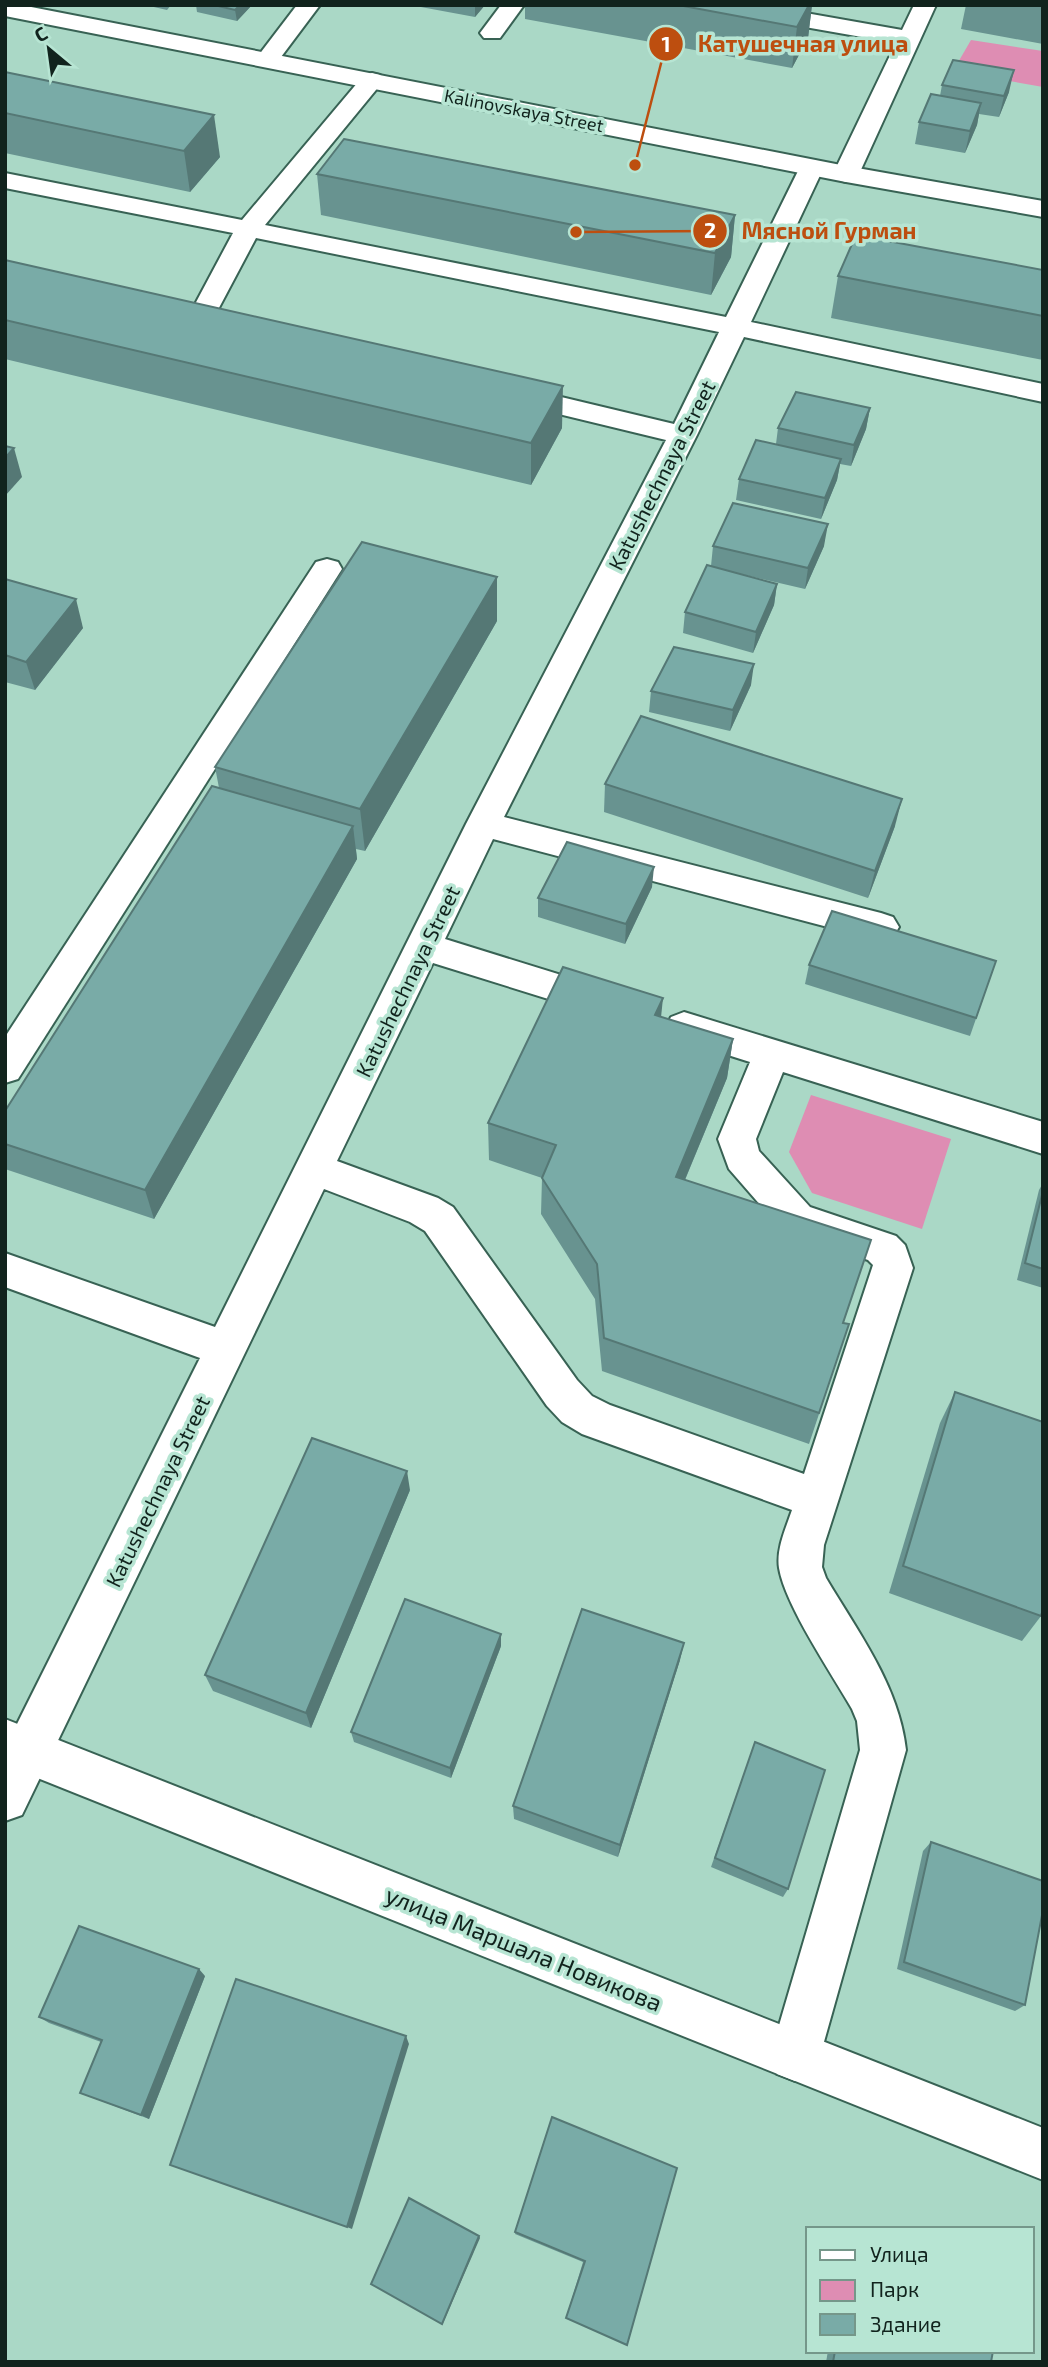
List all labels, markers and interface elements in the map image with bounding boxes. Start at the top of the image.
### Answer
north arrow [14,14,84,84]
text: С [30,21,51,46]
callout: Катушечная улица [649,22,923,66]
text: Катушечная улица [698,29,908,57]
text: 1 [661,31,671,56]
street label: Kalinovskaya Street [442,84,606,136]
callout: Мясной Гурман [693,209,931,253]
text: Мясной Гурман [741,216,917,244]
text: 2 [704,217,716,242]
street label: Katushechnaya Street [602,376,720,574]
street label: Katushechnaya Street [350,881,464,1081]
street label: Katushechnaya Street [100,1391,214,1591]
street label: улица Маршала Новикова [381,1879,666,2018]
legend [806,2227,1034,2353]
text: Улица [870,2241,929,2266]
text: Парк [870,2276,919,2301]
text: Здание [870,2311,941,2336]

